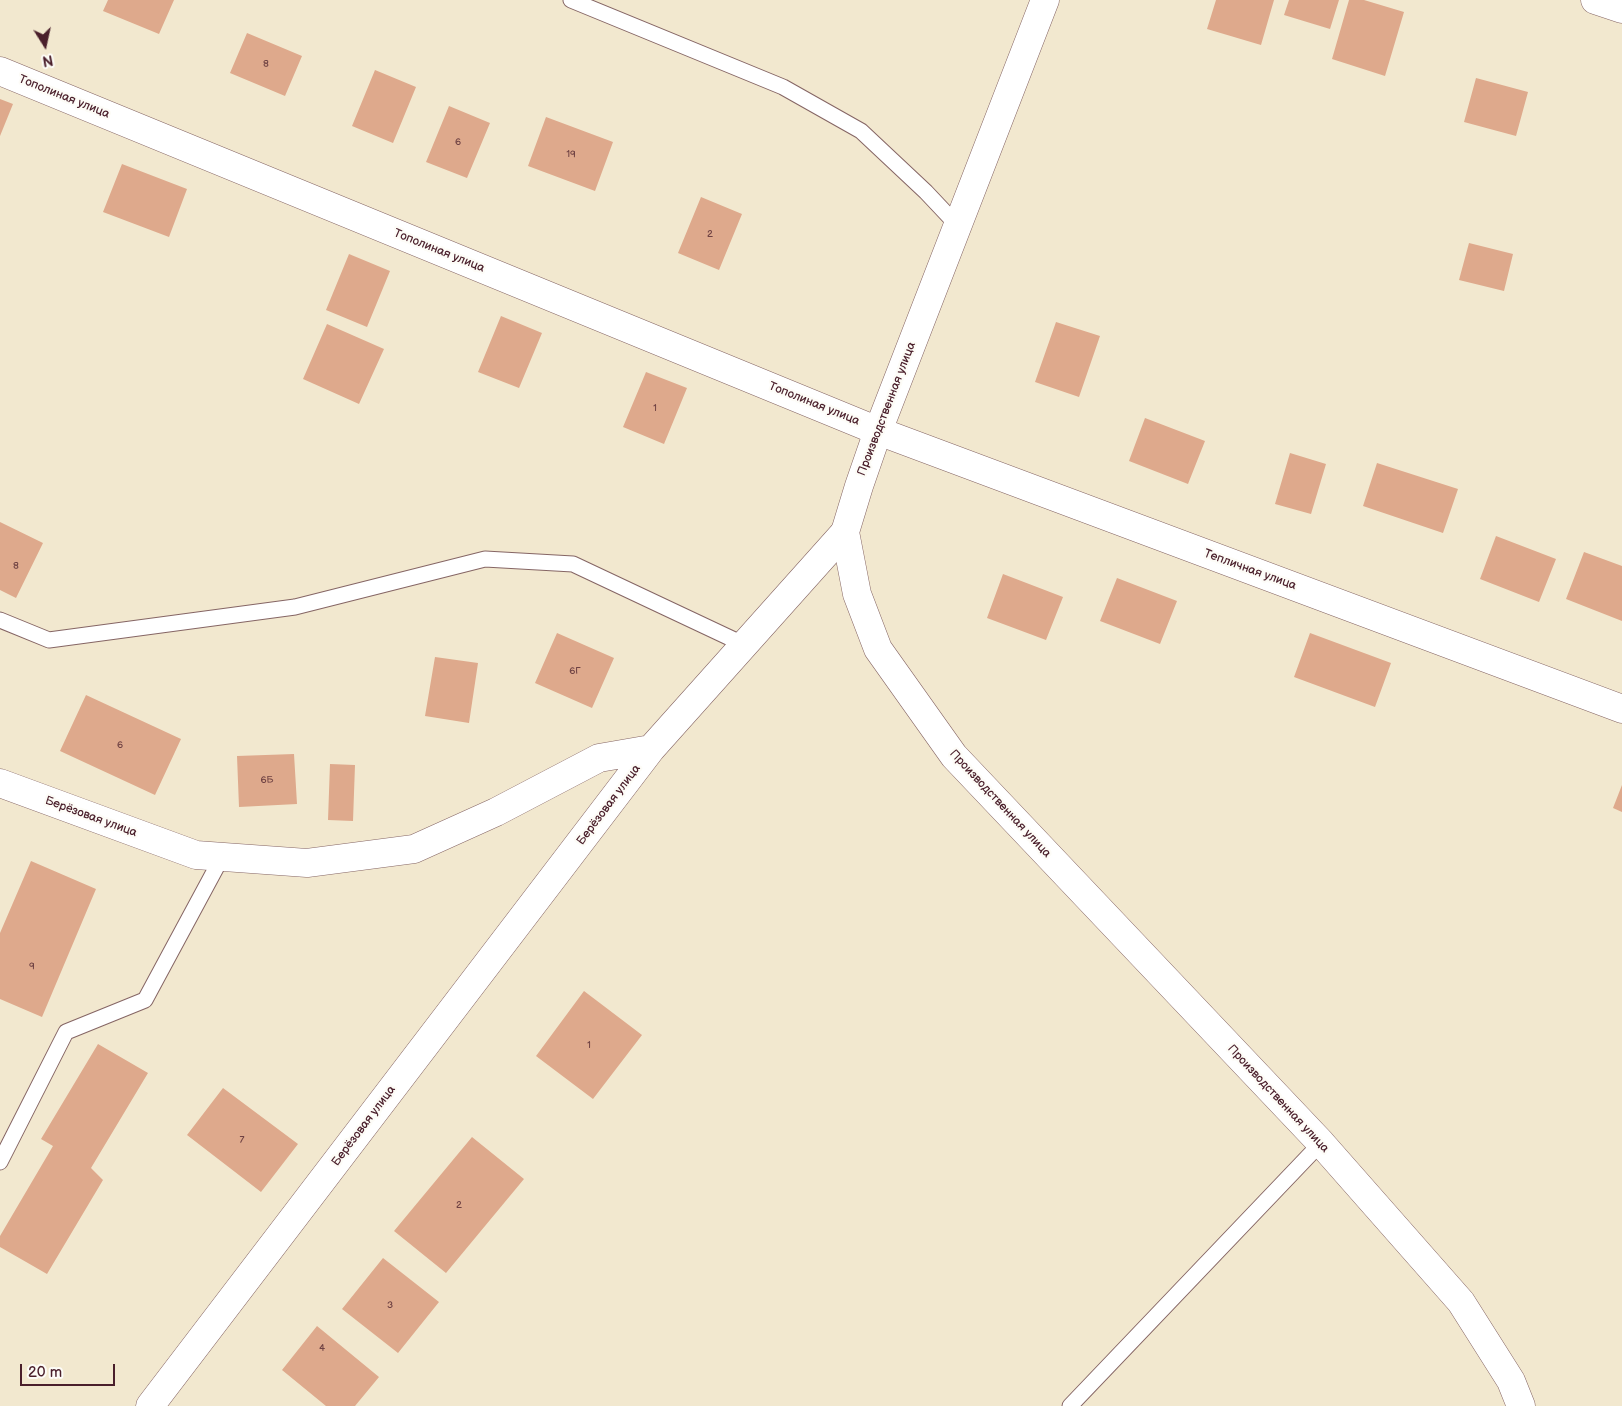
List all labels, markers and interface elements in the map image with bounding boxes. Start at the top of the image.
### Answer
north arrow [20,20,70,70]
text: N [41,51,54,70]
house number: 8 [263,58,269,70]
street label: Тополиная улица [16,72,112,122]
house number: 6 [455,136,461,148]
house number: 19 [566,148,576,160]
street label: Тополиная улица [391,226,487,276]
house number: 2 [707,228,713,240]
street label: Производственная улица [855,340,919,478]
street label: Тополиная улица [766,379,862,429]
house number: 1 [653,402,657,414]
street label: Тепличная улица [1202,547,1298,593]
house number: 8 [13,560,19,572]
house number: 6Г [569,665,581,677]
house number: 6 [117,739,123,751]
street label: Производственная улица [946,747,1054,861]
street label: Берёзовая улица [574,762,644,848]
house number: 6Б [260,774,274,786]
street label: Берёзовая улица [43,794,139,840]
house number: 9 [29,960,35,972]
house number: 1 [587,1039,591,1051]
street label: Производственная улица [1224,1042,1332,1156]
street label: Берёзовая улица [329,1083,399,1169]
house number: 7 [240,1134,244,1146]
house number: 2 [456,1199,462,1211]
house number: 3 [387,1299,393,1311]
house number: 4 [319,1342,325,1354]
scale bar [22,1354,118,1386]
text: 20 m [28,1363,62,1382]

